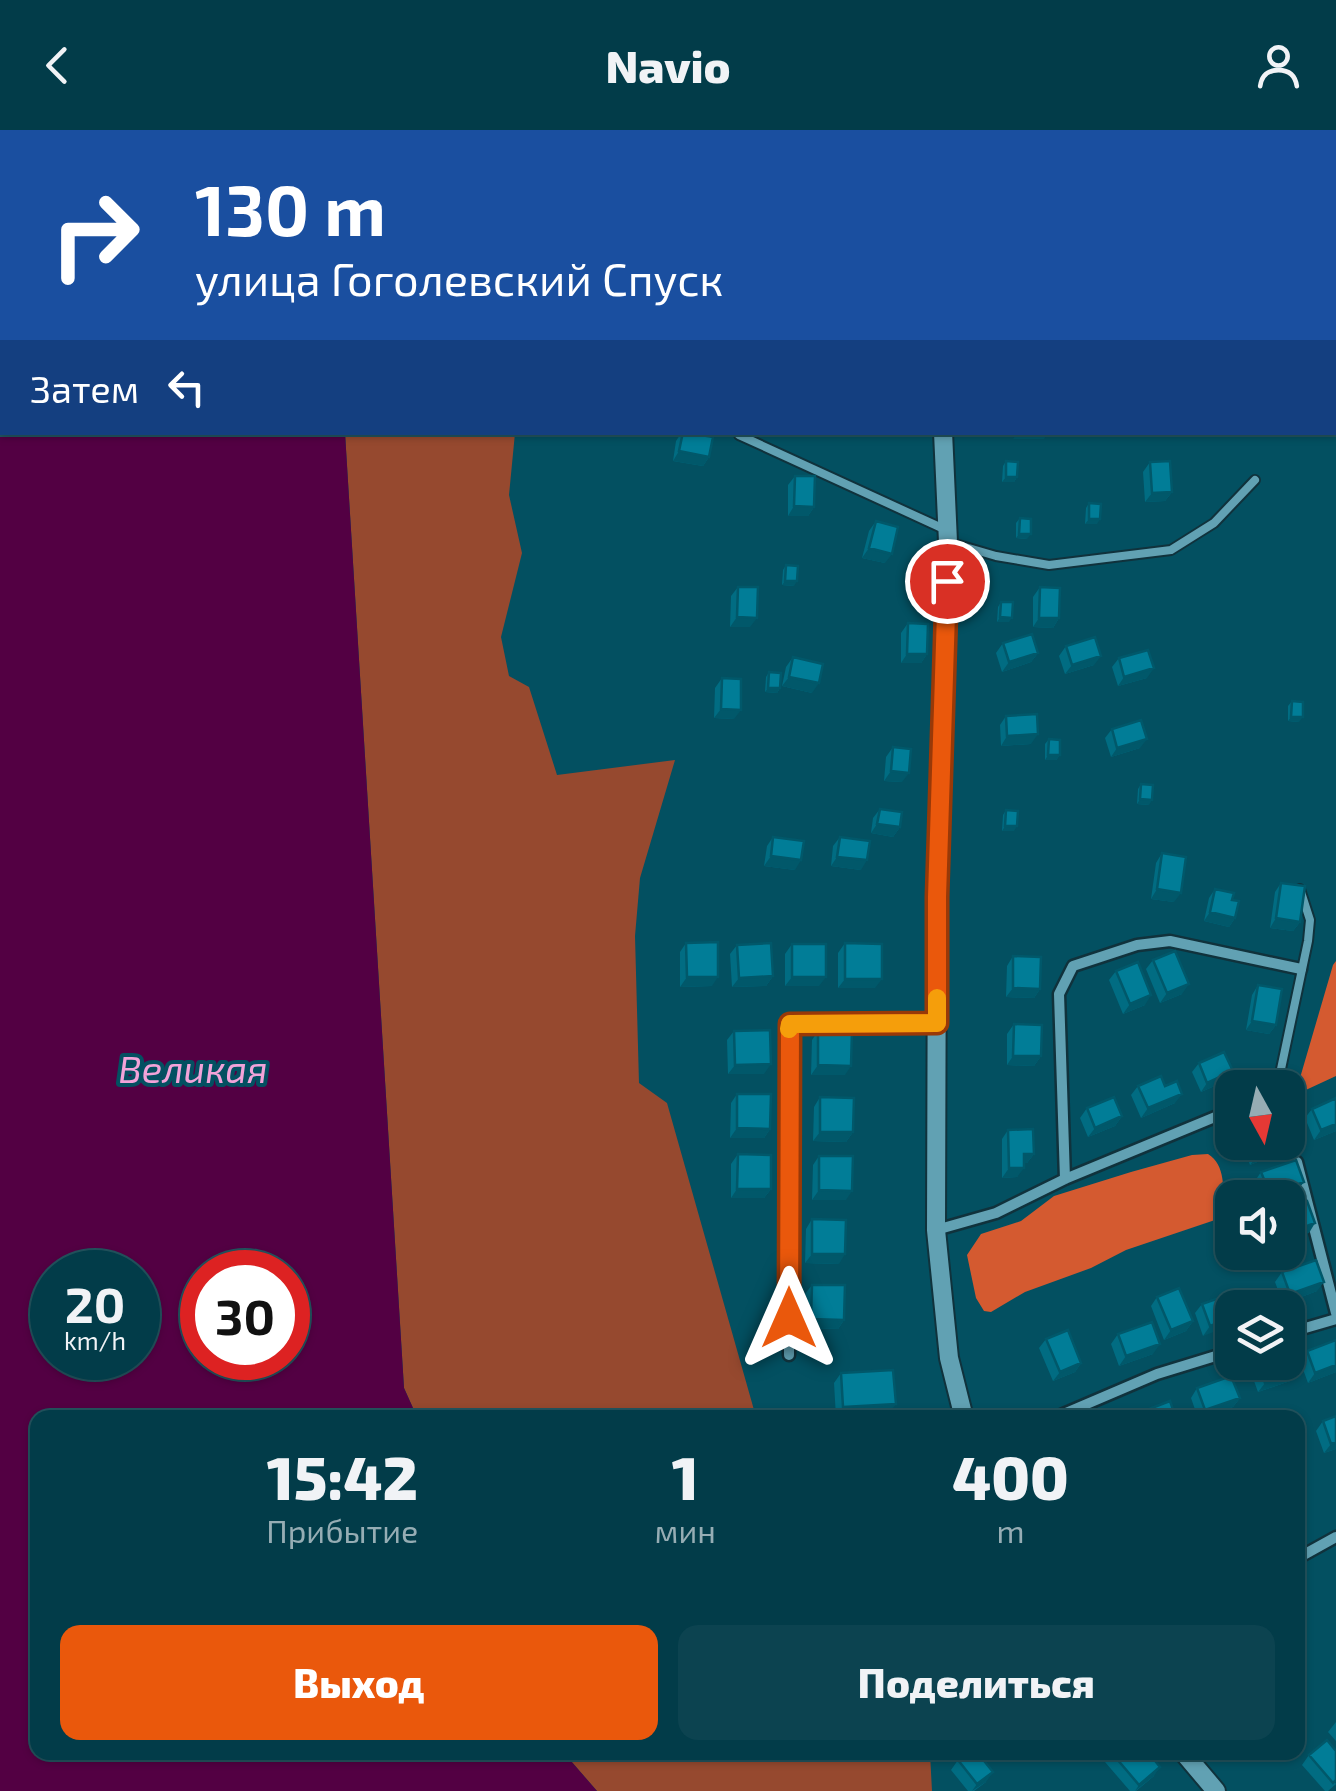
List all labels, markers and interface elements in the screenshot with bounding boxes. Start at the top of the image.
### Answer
icon: back [30,38,85,93]
text: Navio [605,38,731,92]
icon: person [1251,38,1306,93]
text: 130 m [195,166,386,250]
icon: right [30,170,160,300]
text: улица Гоголевский Спуск [195,251,723,305]
icon: left [159,360,214,415]
text: Затем [30,365,139,411]
pin [905,539,990,624]
icon: arrive [920,554,975,609]
water label: Великая [118,1045,268,1091]
north arrow [1215,1070,1305,1160]
map controls [1215,1070,1305,1380]
button: sound [1215,1180,1305,1270]
speed limit sign: 30 [180,1250,310,1380]
position arrow [737,1266,841,1370]
text: 20 [65,1273,125,1333]
button: layers [1215,1290,1305,1380]
text: km/h [64,1325,126,1355]
text: 15:42 [267,1440,418,1512]
text: 1 [672,1440,699,1512]
text: 400 [952,1440,1069,1512]
text: Прибытие [266,1511,418,1549]
text: мин [655,1511,716,1549]
text: m [996,1511,1025,1549]
button: Выход [60,1625,658,1740]
button: Поделиться [678,1625,1275,1740]

